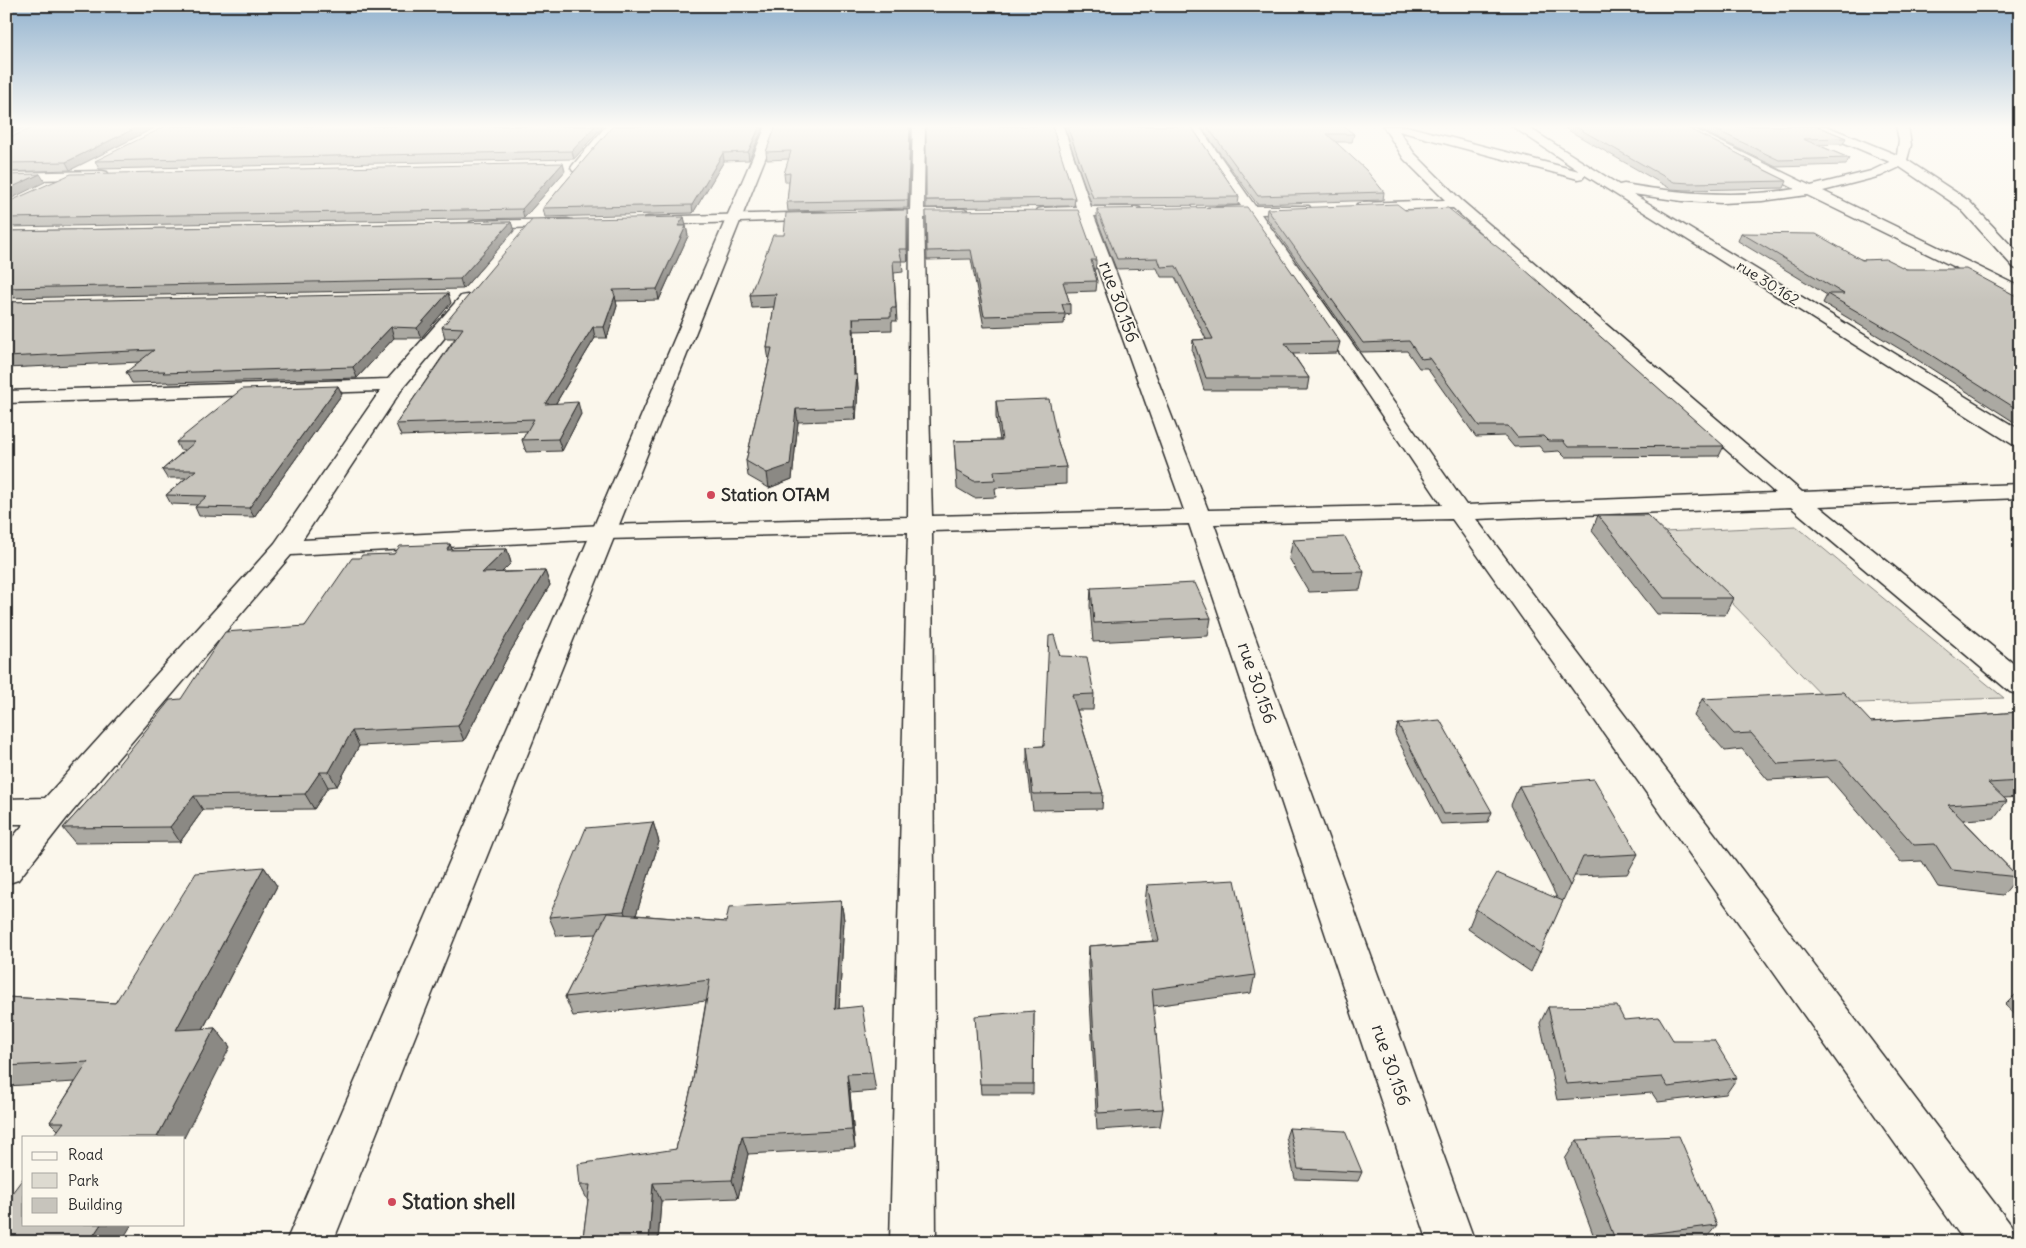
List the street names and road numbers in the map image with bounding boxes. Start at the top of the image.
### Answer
street label: rue 30.162 [1733,256,1803,309]
street label: rue 30.156 [1094,258,1145,346]
street label: rue 30.156 [1233,639,1282,727]
street label: rue 30.156 [1367,1021,1416,1109]

